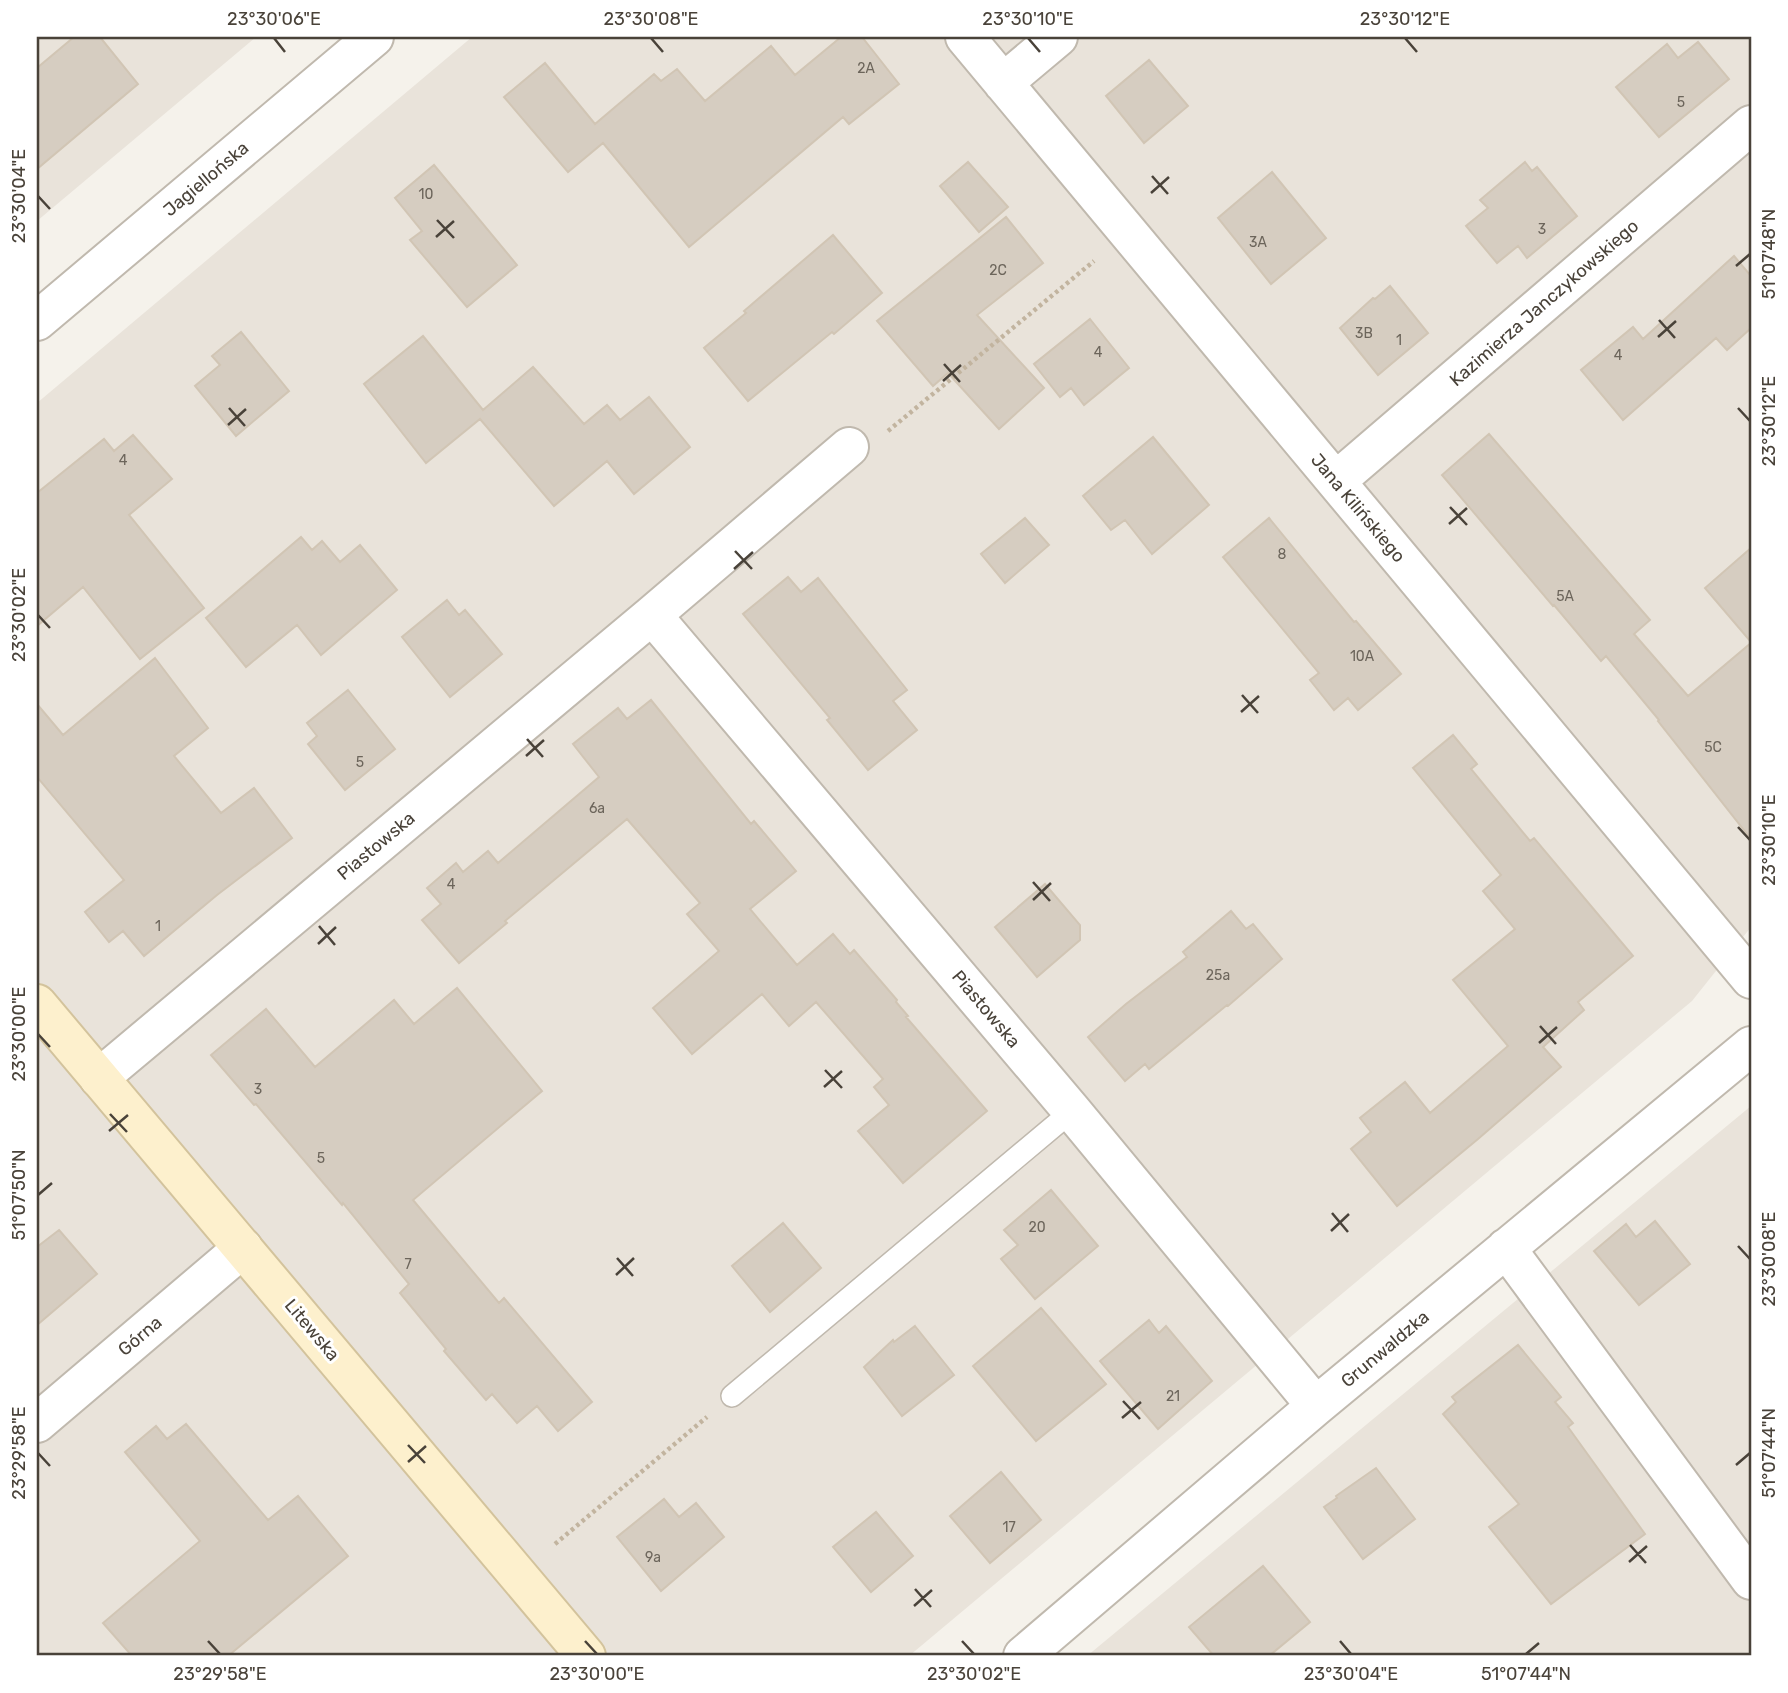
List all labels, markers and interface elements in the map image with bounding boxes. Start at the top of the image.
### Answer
text: 23°30'06"E [227,8,321,30]
text: 23°30'08"E [603,8,699,30]
text: 23°30'10"E [982,8,1074,30]
text: 23°30'12"E [1360,8,1450,30]
house number: 2A [857,60,875,77]
house number: 5 [1677,94,1685,111]
street label: Jagiellońska [159,137,253,221]
text: 23°30'04"E [8,149,30,243]
house number: 10 [419,186,434,203]
text: 51°07'48"N [1758,209,1780,299]
street label: Kazimierza Janczykowskiego [1445,215,1643,391]
house number: 3 [1538,221,1546,238]
house number: 3A [1249,234,1268,251]
house number: 2C [989,262,1007,279]
house number: 3B [1355,325,1373,342]
house number: 1 [1396,332,1402,349]
house number: 4 [1094,344,1103,361]
house number: 4 [1614,347,1623,364]
text: 23°30'12"E [1758,376,1780,466]
street label: Jana Kilińskiego [1306,449,1410,567]
house number: 4 [119,452,128,469]
house number: 8 [1278,546,1287,563]
text: 23°30'02"E [8,568,30,662]
house number: 5A [1556,588,1574,605]
house number: 10A [1350,648,1375,665]
house number: 5C [1704,739,1722,756]
house number: 5 [356,754,364,771]
text: 23°30'10"E [1758,794,1780,886]
house number: 6a [589,800,605,817]
street label: Piastowska [333,807,419,885]
house number: 4 [447,876,456,893]
house number: 1 [155,918,161,935]
street label: Piastowska [947,966,1025,1052]
house number: 25a [1206,967,1230,984]
text: 23°30'00"E [8,986,30,1082]
house number: 3 [254,1081,262,1098]
text: 51°07'50"N [8,1149,30,1241]
house number: 5 [317,1150,325,1167]
text: 23°30'08"E [1758,1211,1780,1307]
house number: 20 [1028,1219,1046,1236]
house number: 7 [404,1256,412,1273]
street label: Litewska [280,1295,344,1365]
street label: Grunwaldzka [1337,1306,1433,1392]
street label: Górna [114,1311,166,1361]
house number: 21 [1166,1388,1180,1405]
text: 23°29'58"E [8,1406,30,1500]
text: 51°07'44"N [1758,1408,1780,1498]
house number: 17 [1002,1519,1016,1536]
house number: 9a [645,1549,661,1566]
text: 23°29'58"E [173,1663,267,1685]
text: 23°30'00"E [549,1663,645,1685]
text: 23°30'02"E [927,1663,1021,1685]
text: 23°30'04"E [1304,1663,1398,1685]
text: 51°07'44"N [1481,1663,1571,1685]

